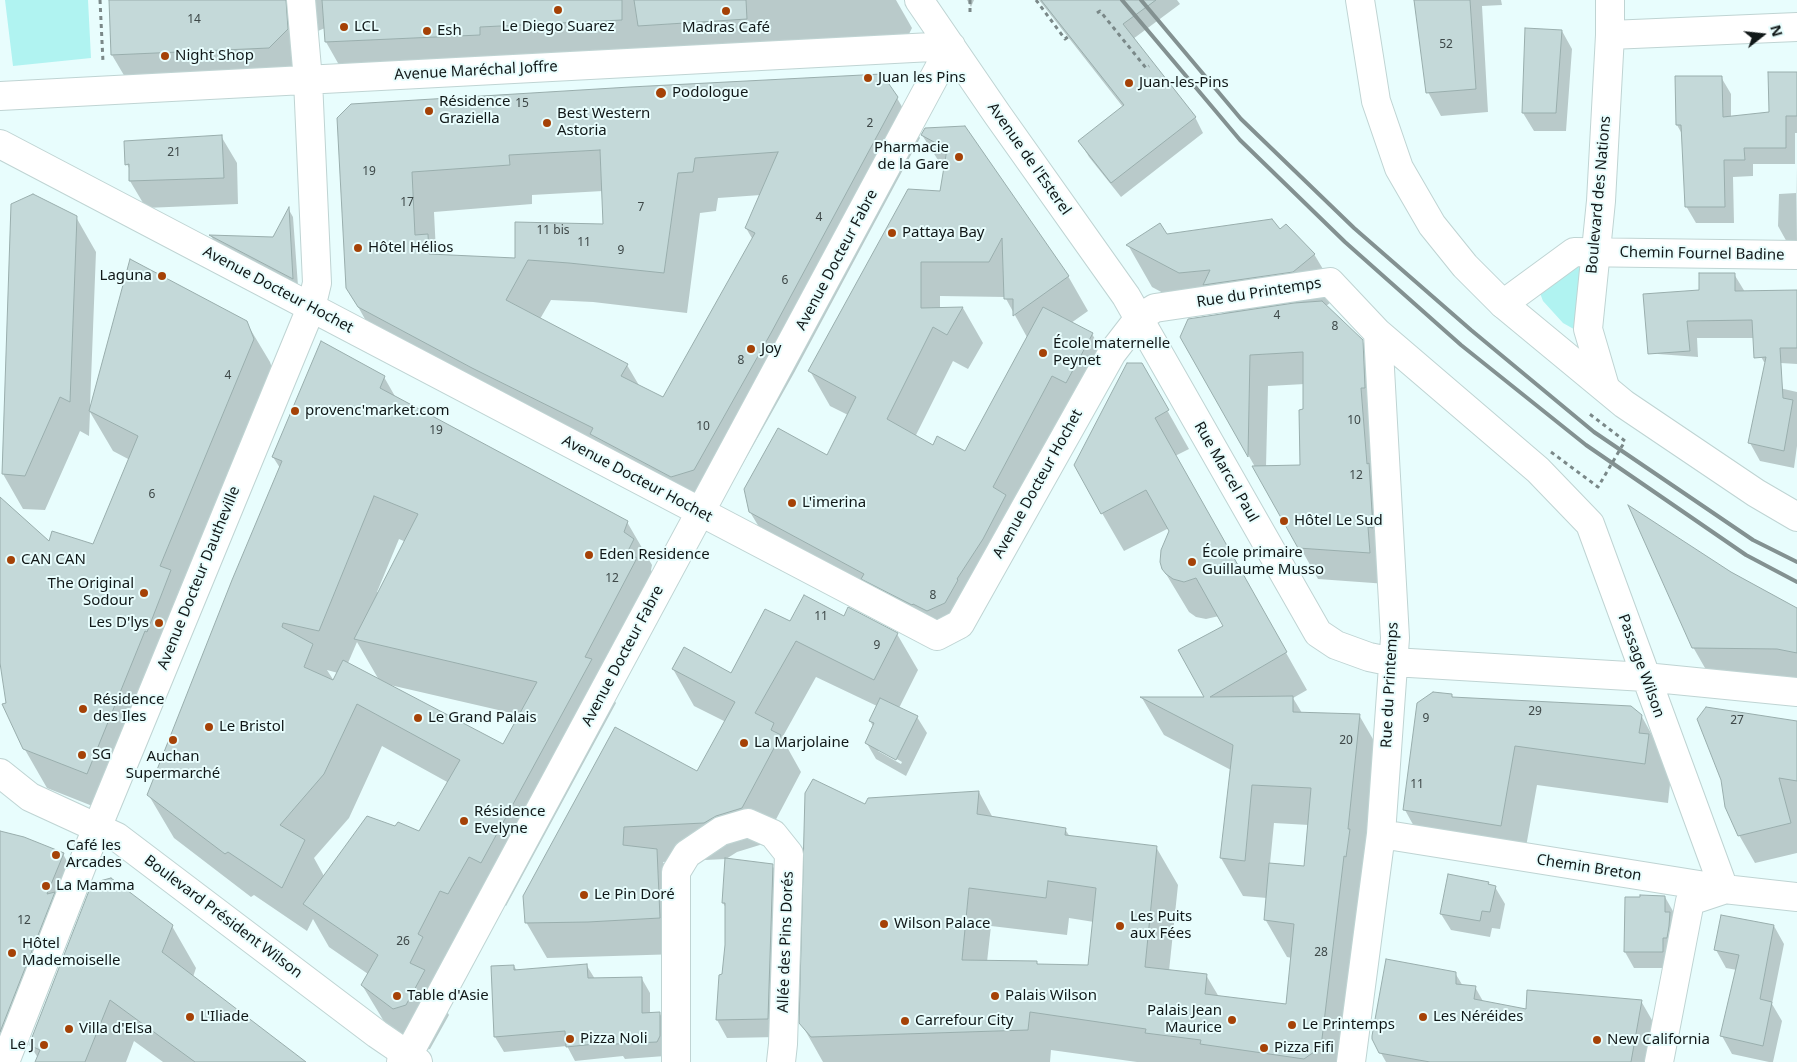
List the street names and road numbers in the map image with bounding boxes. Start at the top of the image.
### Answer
street label: Avenue Maréchal Joffre [394,58,558,84]
street label: Avenue de l'Esterel [983,99,1075,219]
street label: Boulevard des Nations [1583,115,1615,275]
street label: Avenue Docteur Fabre [792,187,882,333]
street label: Avenue Docteur Hochet [200,243,356,337]
street label: Chemin Fournel Badine [1619,244,1785,264]
street label: Rue du Printemps [1195,274,1323,312]
street label: Avenue Docteur Hochet [990,406,1086,562]
street label: Rue Marcel Paul [1190,419,1262,525]
street label: Avenue Docteur Hochet [559,432,715,526]
street label: Avenue Docteur Dautheville [154,484,244,672]
street label: Avenue Docteur Fabre [578,583,668,729]
street label: Passage Wilson [1614,612,1668,720]
street label: Rue du Printemps [1378,622,1402,748]
street label: Chemin Breton [1535,851,1643,885]
street label: Boulevard Président Wilson [140,852,306,982]
street label: Allée des Pins Dorés [775,871,797,1013]

